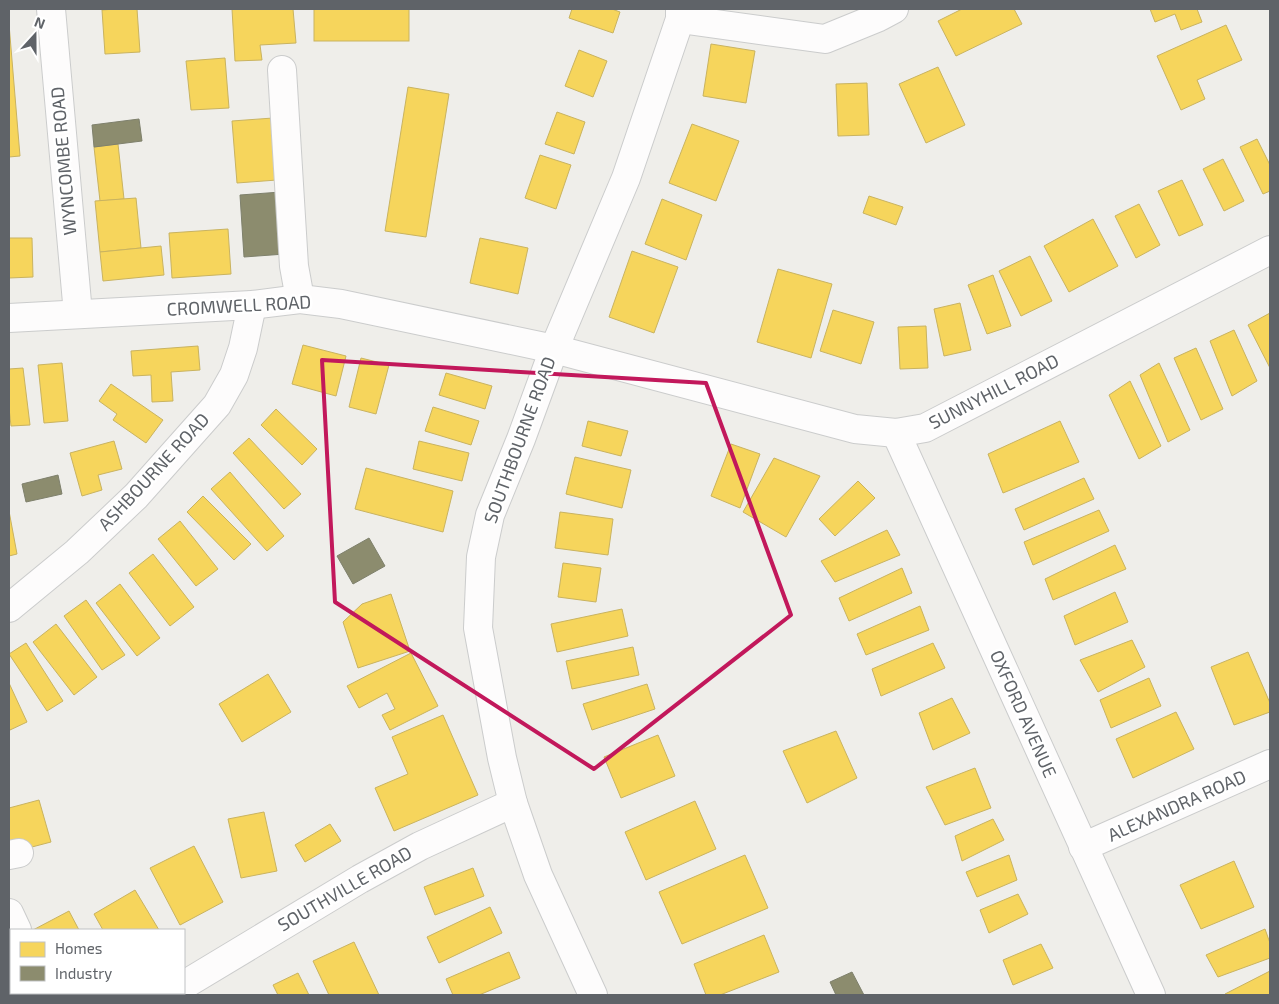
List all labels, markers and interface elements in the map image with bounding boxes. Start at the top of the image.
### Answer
north arrow [10,10,60,60]
text: N [32,13,48,32]
street label: WYNCOMBE ROAD [46,86,80,236]
street label: CROMWELL ROAD [166,290,312,320]
street label: SUNNYHILL ROAD [925,349,1062,433]
street label: SOUTHBOURNE ROAD [479,353,559,526]
street label: ASHBOURNE ROAD [93,408,213,535]
street label: OXFORD AVENUE [986,646,1062,781]
street label: ALEXANDRA ROAD [1104,765,1249,846]
street label: SOUTHVILLE ROAD [274,841,415,935]
legend [10,929,185,994]
text: Homes [55,939,102,957]
text: Industry [55,964,112,982]

